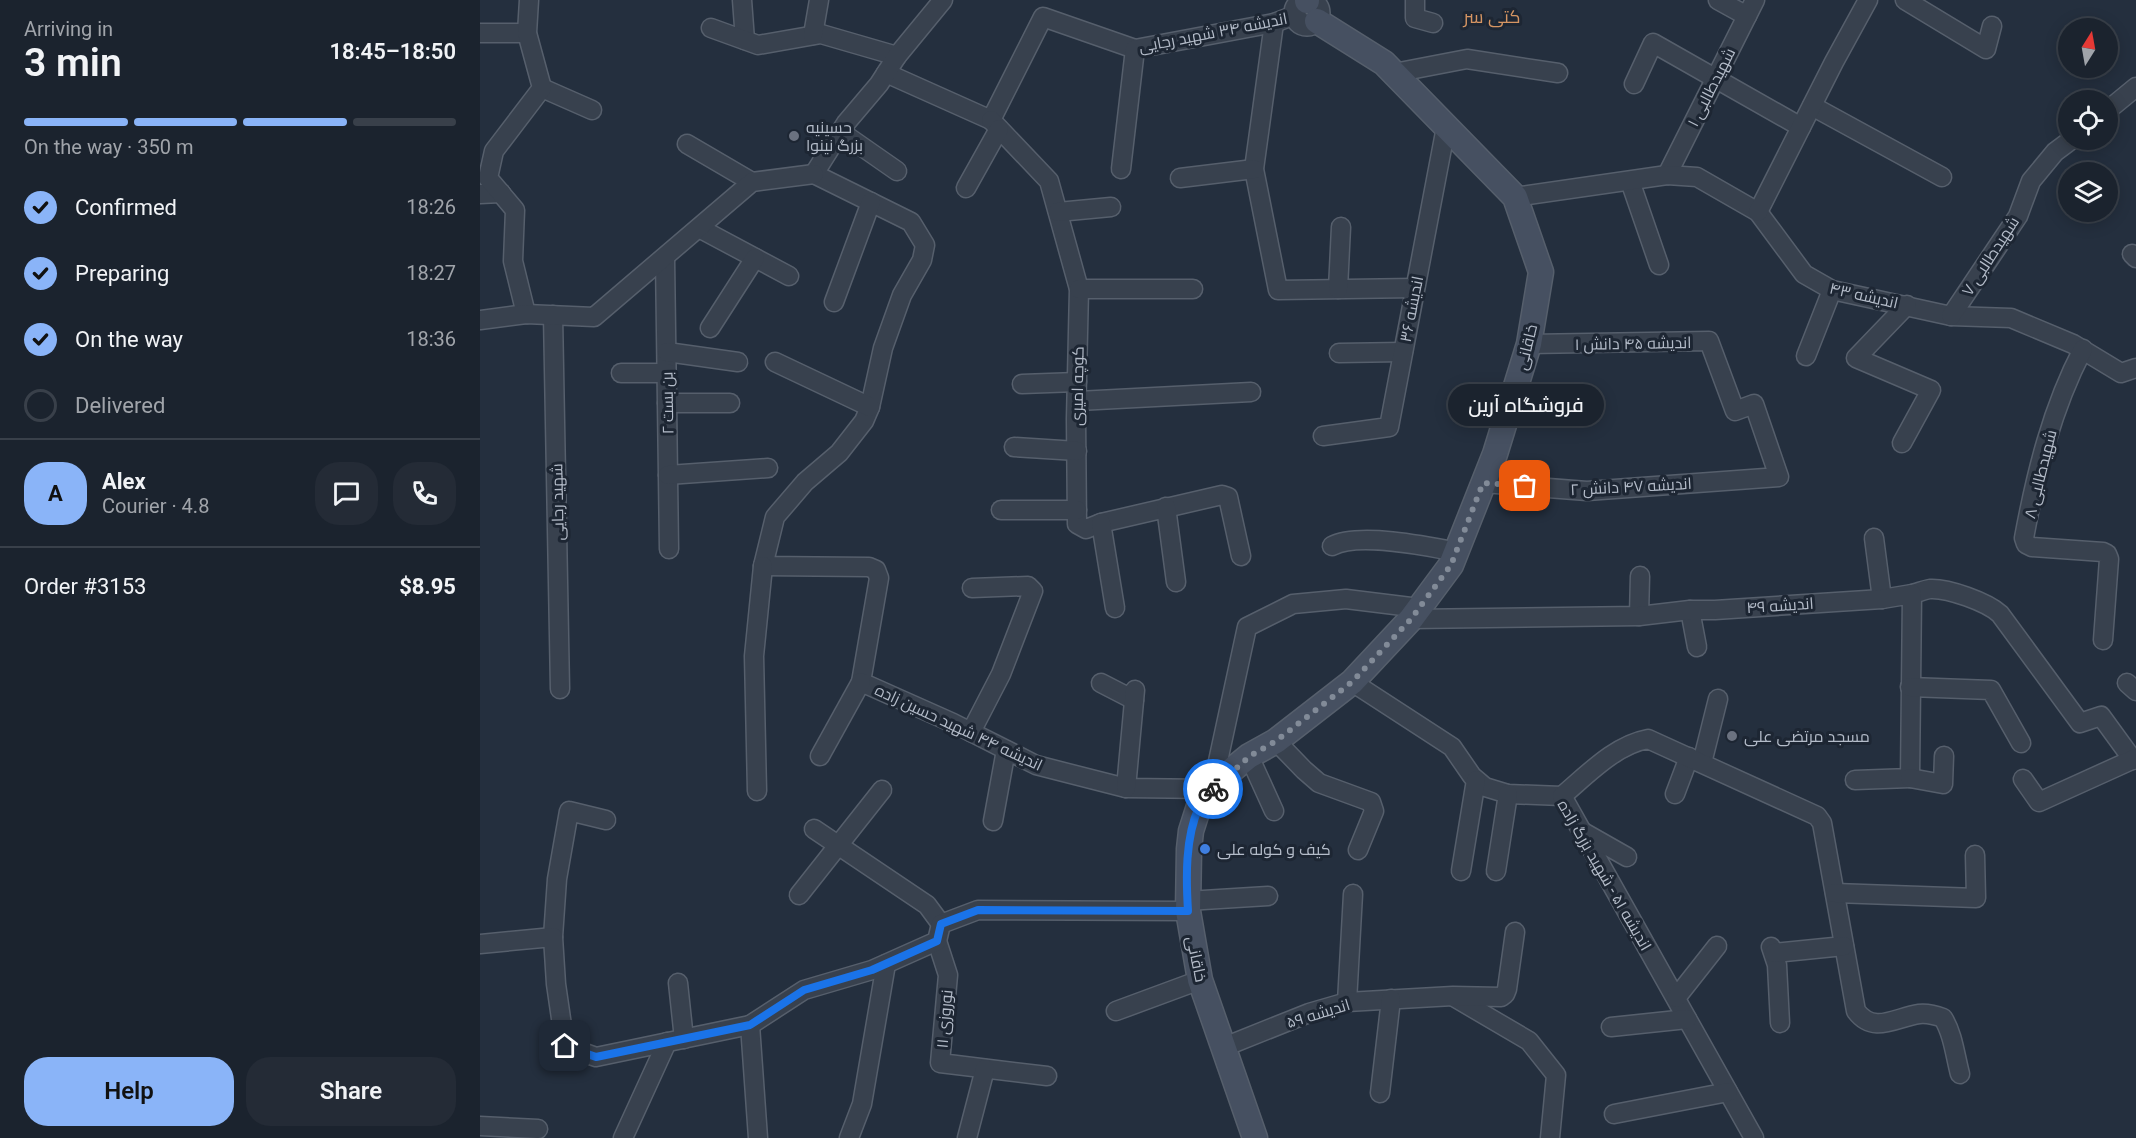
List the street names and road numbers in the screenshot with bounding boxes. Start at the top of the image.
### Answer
street label: اندیشه ۳۴ شهید رجایی [1137,9,1289,57]
street label: شهیدطالبی ۱ [1683,45,1740,130]
street label: شهیدطالبی ۷ [1958,213,2024,300]
street label: اندیشه ۳۶ [1396,274,1427,344]
street label: اندیشه ۴۳ [1828,278,1900,313]
street label: خاقانی [1512,322,1542,372]
street label: اندیشه ۴۵ دانش ۱ [1574,333,1692,355]
street label: کوچه امیری [1067,346,1090,426]
street label: بن بست ۲ [657,371,679,435]
street label: شهیدطالبی ۸ [2020,428,2062,521]
street label: شهید رجایی [547,463,569,541]
street label: اندیشه ۴۷ دانش ۲ [1570,474,1692,500]
street label: اندیشه ۴۹ [1746,594,1814,617]
street label: اندیشه ۴۴ شهید حسین زاده [872,680,1046,776]
street label: اندیشه ۵۱ - شهید بزرگ زاده [1553,797,1656,954]
street label: خاقانی [1181,934,1211,984]
street label: نوروزی ۱۱ [932,989,958,1049]
street label: اندیشه ۵۹ [1284,995,1352,1032]

